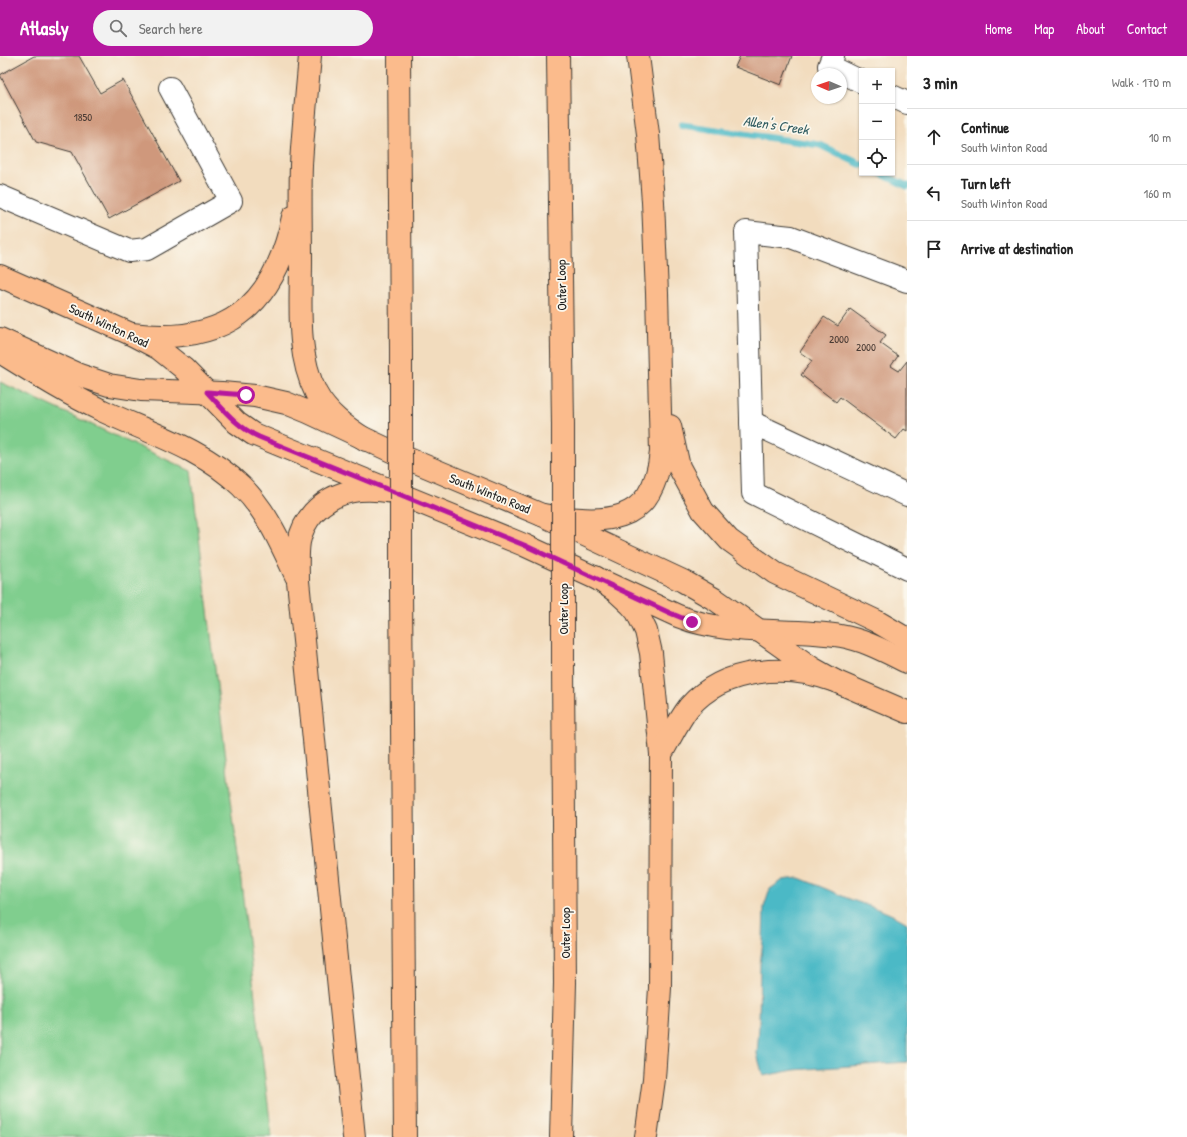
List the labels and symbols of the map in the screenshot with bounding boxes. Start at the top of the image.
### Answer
north arrow [811,68,847,104]
house number: 1850 [74,110,92,124]
water label: Allen's Creek [742,111,811,139]
street label: Outer Loop [552,259,570,311]
street label: South Winton Road [66,299,152,351]
house number: 2000 [829,332,849,346]
house number: 2000 [856,340,876,354]
route start [237,386,255,404]
street label: South Winton Road [447,469,533,517]
street label: Outer Loop [554,583,572,634]
route end [683,613,701,631]
street label: Outer Loop [556,907,574,958]

